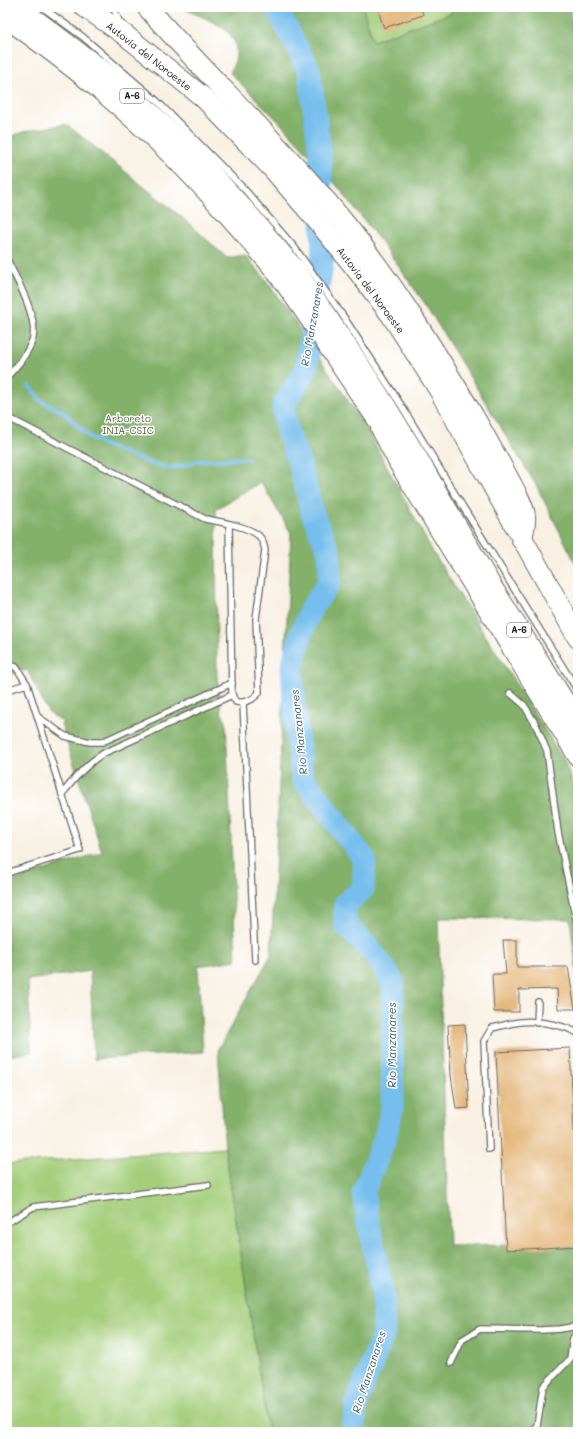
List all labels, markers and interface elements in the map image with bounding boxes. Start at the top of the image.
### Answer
street label: Autovía del Noroeste [103,18,195,94]
road number: A-6 [120,89,144,103]
street label: Autovía del Noroeste [334,244,408,336]
water label: Río Manzanares [297,280,326,367]
park label: Arboreto INIA-CSIC [102,411,154,437]
road number: A-6 [507,623,531,637]
water label: Río Manzanares [287,689,310,776]
water label: Río Manzanares [384,1002,399,1088]
water label: Río Manzanares [348,1329,389,1415]

